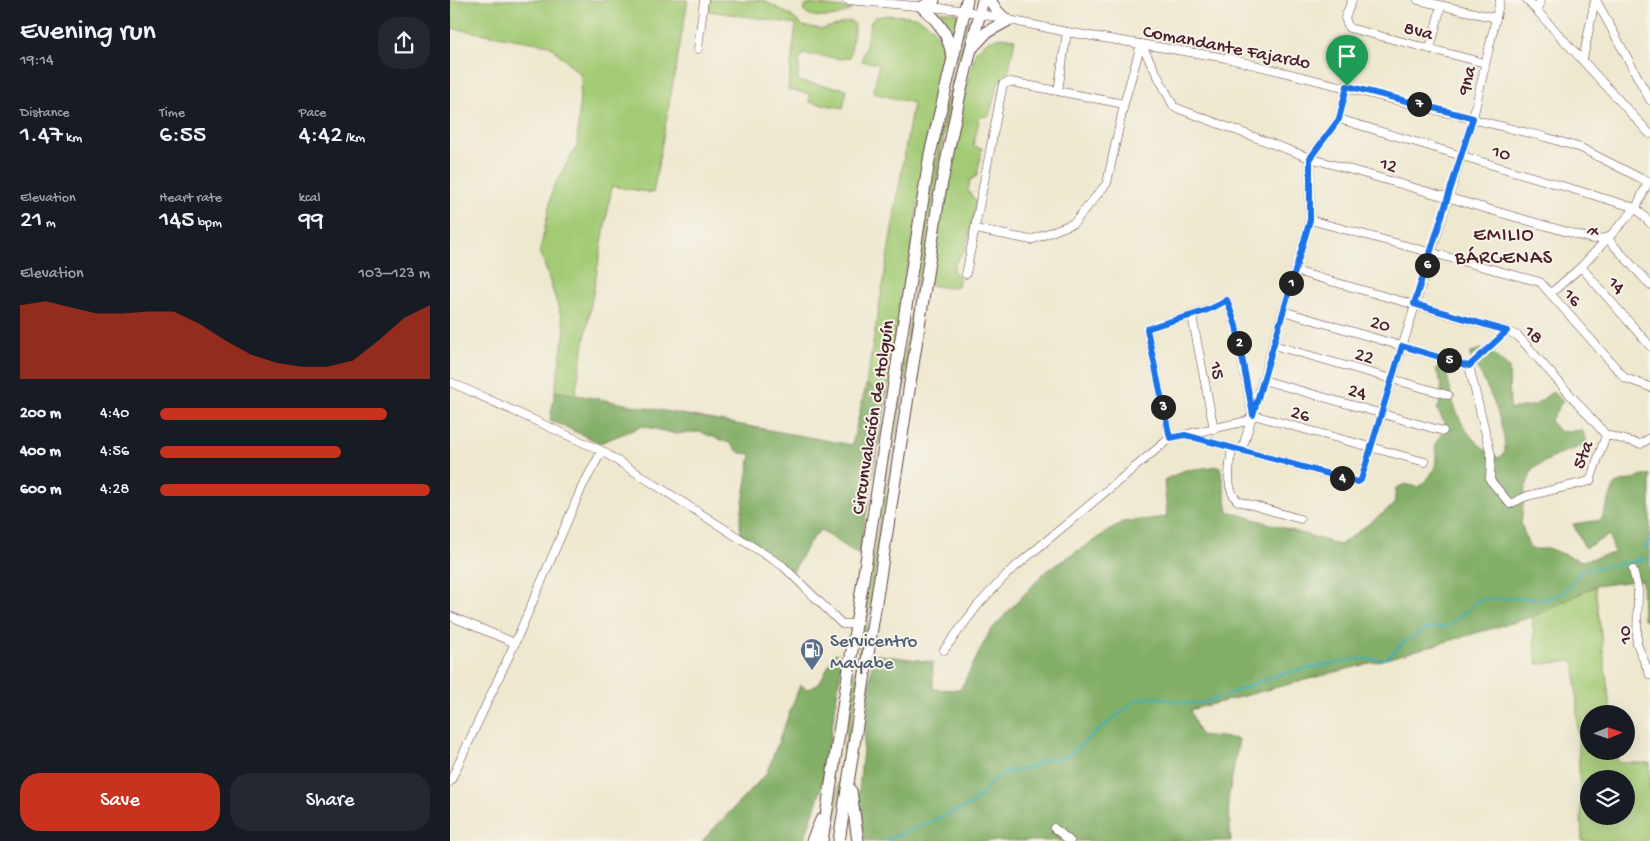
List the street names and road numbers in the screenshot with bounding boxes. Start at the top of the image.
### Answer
street label: 8va [1401,18,1437,47]
street label: Comandante Fajardo [1141,21,1312,76]
street label: 9na [1454,63,1483,99]
street label: 10 [1488,140,1513,168]
street label: 12 [1376,153,1399,180]
street label: 7 [1582,220,1607,245]
street label: 14 [1601,272,1630,300]
street label: 16 [1556,283,1586,313]
street label: 20 [1367,312,1393,339]
street label: Circunvalación de Holguín [848,319,901,516]
street label: 18 [1517,320,1547,350]
street label: 22 [1352,344,1376,371]
street label: 15 [1202,359,1229,382]
street label: 24 [1345,380,1369,407]
street label: 26 [1288,402,1313,429]
street label: 5ta [1568,437,1601,473]
street label: 10 [1614,625,1639,646]

